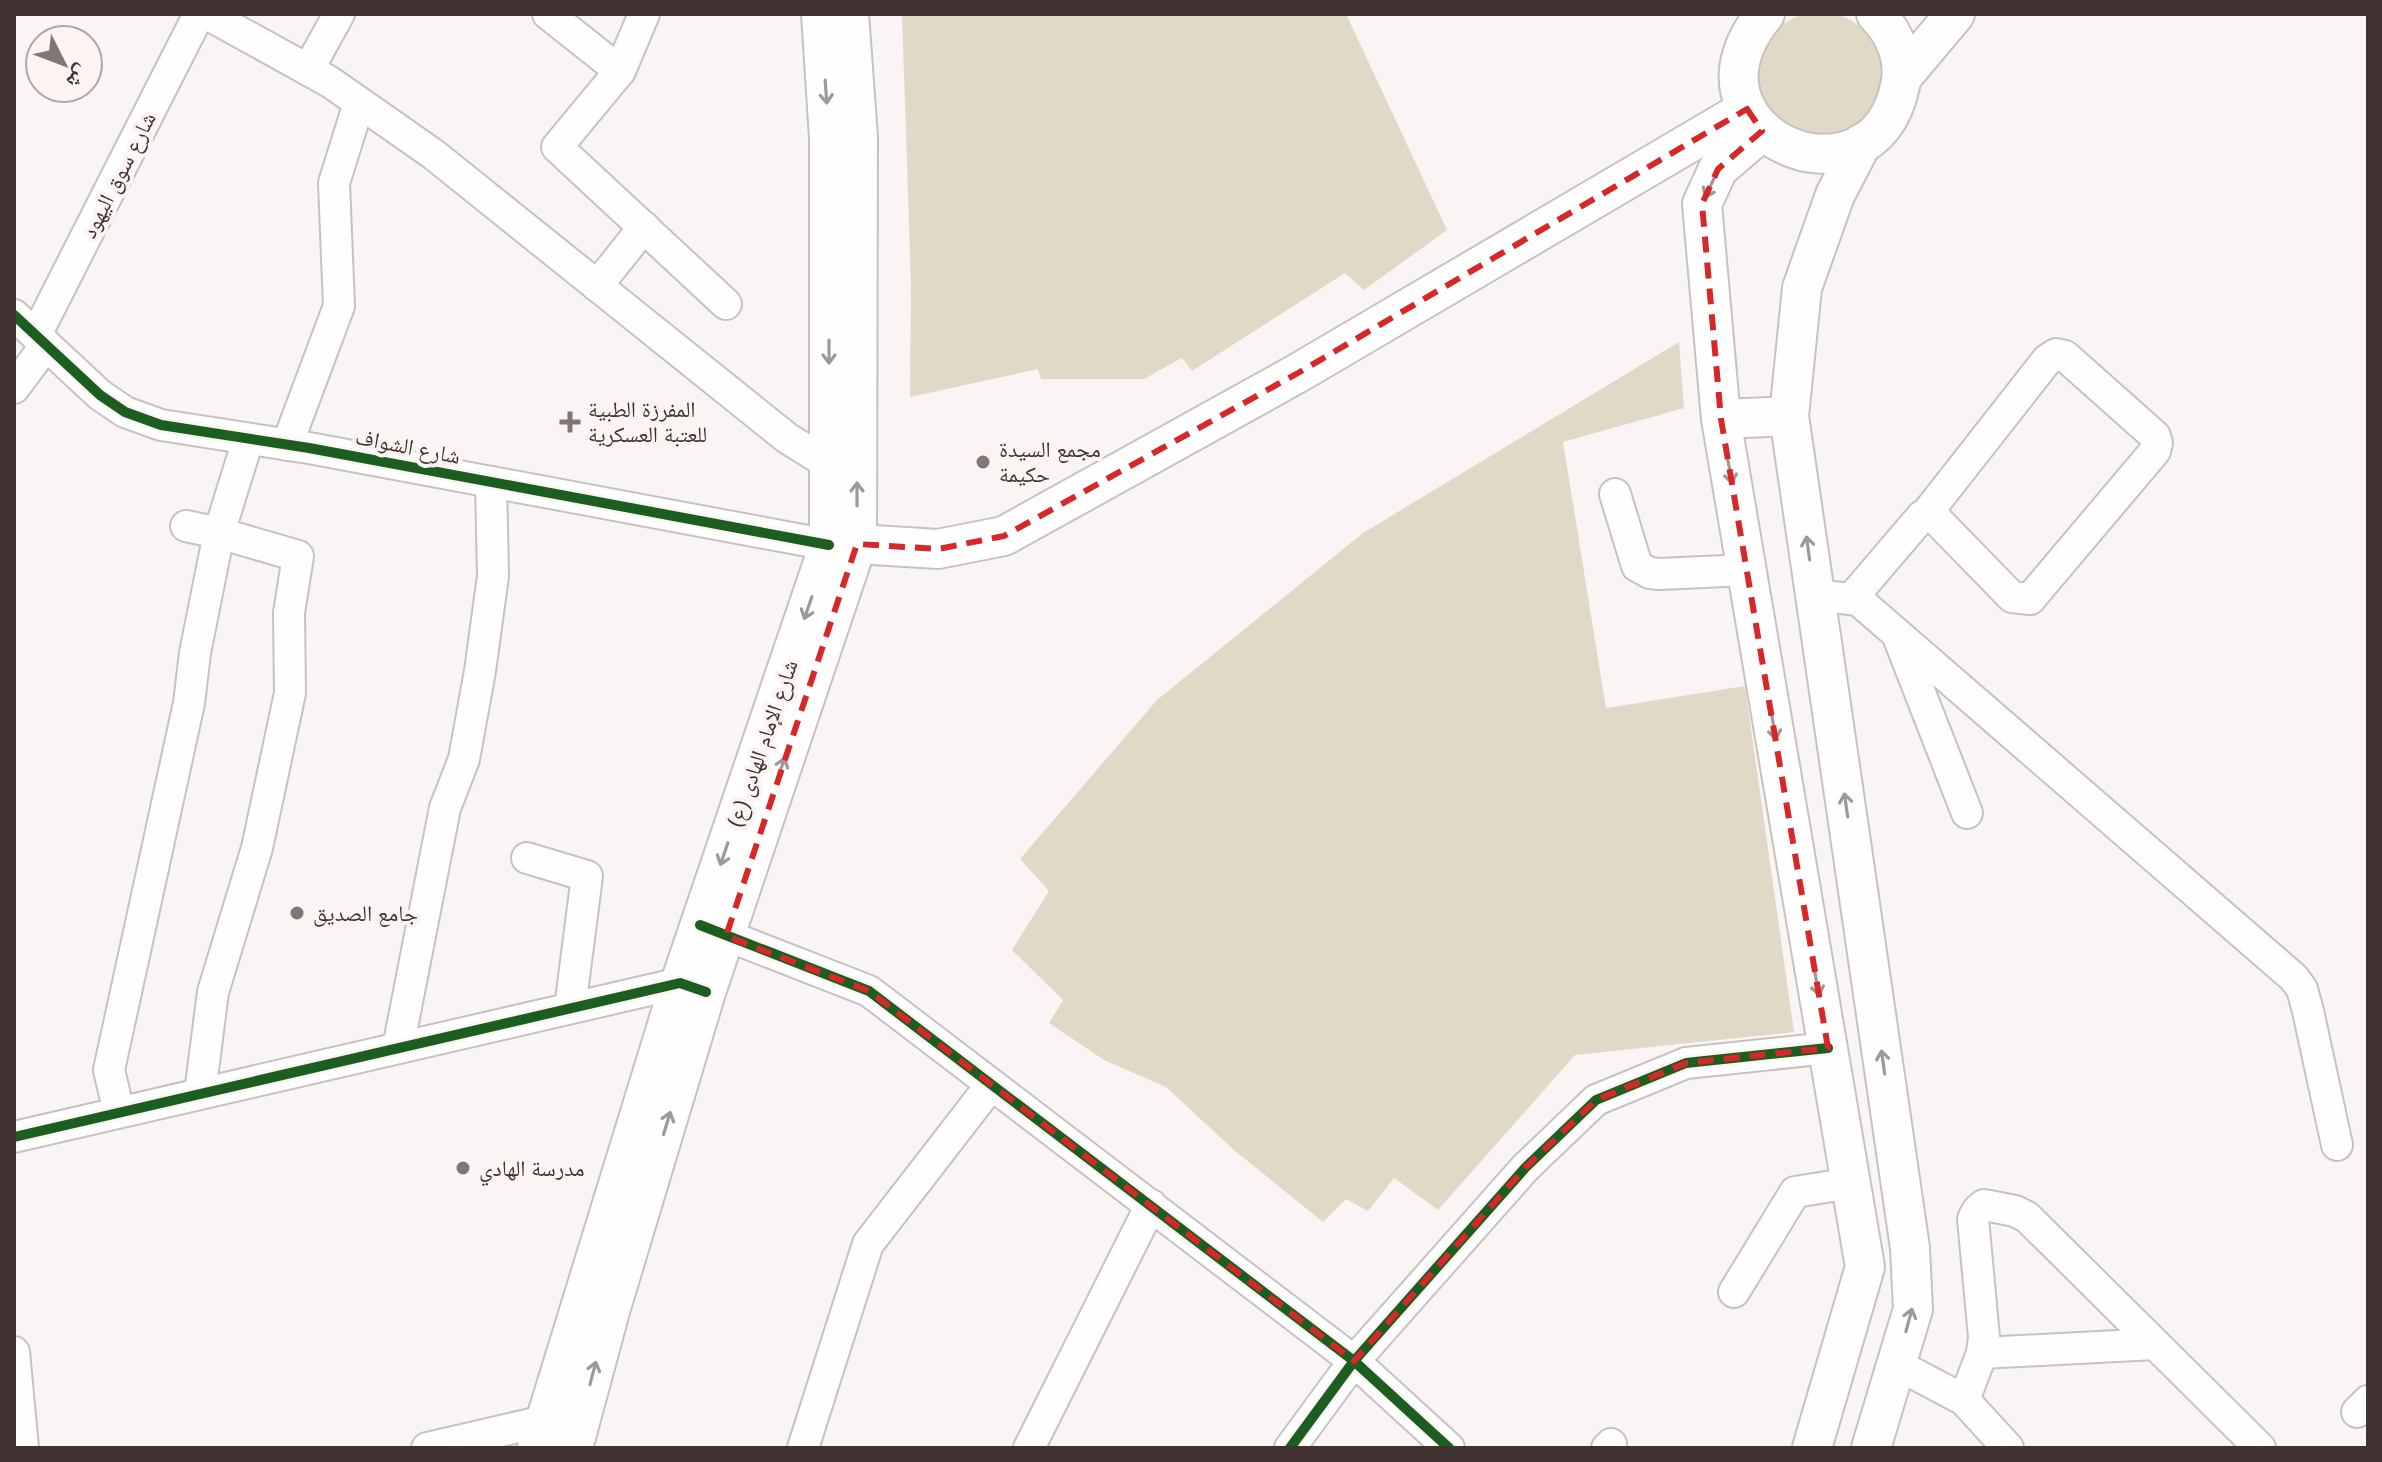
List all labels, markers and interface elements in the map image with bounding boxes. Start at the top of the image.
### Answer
north arrow [24,24,104,104]
text: ش [61,59,99,97]
one-way arrow [819,78,834,105]
street label: شارع سوق اليهود [72,106,162,243]
one-way arrow [1702,175,1717,199]
one-way arrow [821,338,837,365]
place label: المفرزة الطبية للعتبة العسكرية [588,393,707,448]
marker: المفرزة الطبية للعتبة العسكرية [559,411,581,433]
street label: شارع الشواف [353,420,463,470]
place label: مجمع السيدة حكيمة [999,433,1101,488]
marker: مجمع السيدة حكيمة [974,453,992,471]
one-way arrow [1724,459,1739,484]
one-way arrow [849,481,865,508]
one-way arrow [1800,535,1815,561]
one-way arrow [799,595,814,620]
street label: شارع الإمام الهادی (ع) [718,655,805,831]
one-way arrow [1767,715,1782,740]
one-way arrow [775,757,790,782]
one-way arrow [1838,793,1853,818]
one-way arrow [715,842,730,867]
place label: جامع الصديق [313,897,418,927]
marker: جامع الصديق [288,904,306,922]
one-way arrow [1811,971,1826,997]
one-way arrow [1875,1050,1890,1075]
one-way arrow [660,1111,675,1136]
place label: مدرسة الهادي [479,1152,585,1186]
marker: مدرسة الهادي [454,1159,472,1177]
one-way arrow [1902,1307,1917,1333]
one-way arrow [587,1360,602,1386]

